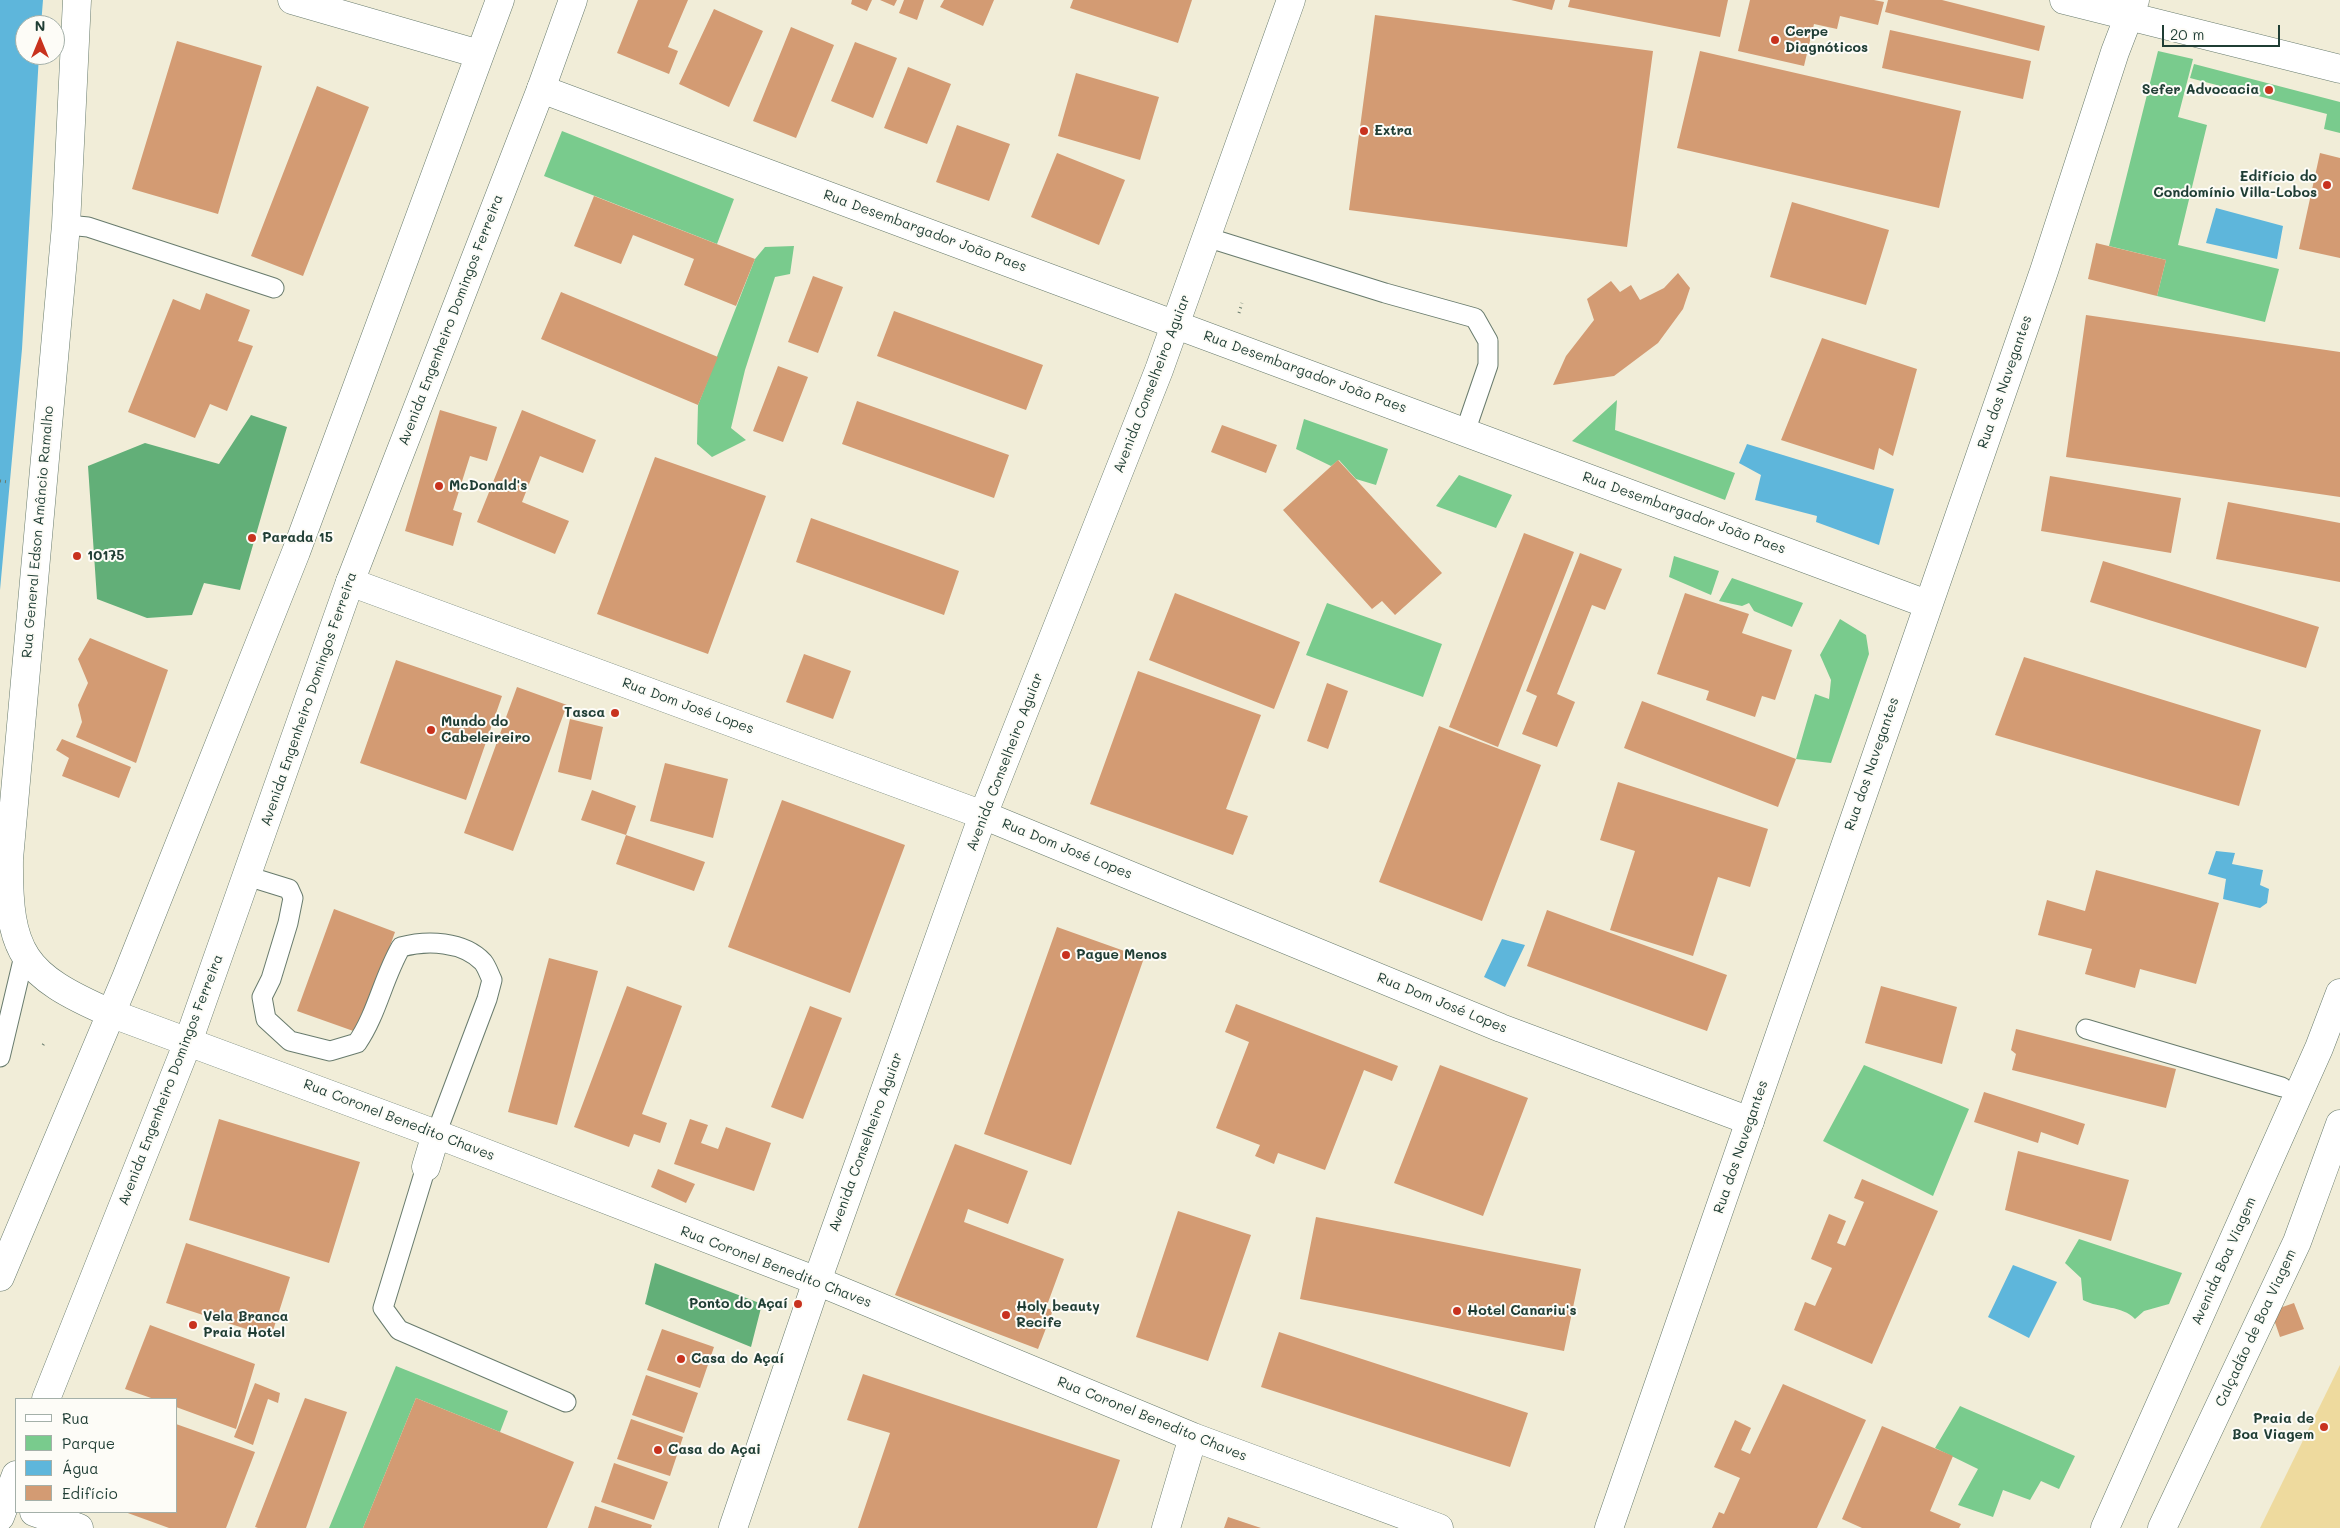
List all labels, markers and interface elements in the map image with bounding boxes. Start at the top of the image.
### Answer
north arrow [15,15,65,65]
scale bar [2165,15,2282,47]
text: N [35,16,45,35]
place label: Cerpe Diagnóticos [1785,24,1868,56]
text: 20 m [2170,24,2204,44]
marker: Cerpe Diagnóticos [1769,34,1781,46]
place label: Sefer Advocacia [2142,82,2259,98]
marker: Sefer Advocacia [2263,84,2275,96]
place label: Extra [1374,123,1412,139]
marker: Extra [1358,125,1370,137]
place label: Edifício do Condomínio Villa-Lobos [2153,169,2317,202]
marker: Edifício do Condomínio Villa-Lobos [2321,179,2333,191]
street label: Rua Desembargador João Paes [821,186,1029,276]
street label: Avenida Engenheiro Domingos Ferreira [395,192,507,448]
street label: Avenida Conselheiro Aguiar [1110,292,1194,476]
street label: Rua dos Navegantes [1974,313,2036,451]
street label: Rua Desembargador João Paes [1201,327,1409,417]
street label: Rua General Edson Amâncio Ramalho [19,405,57,659]
street label: Rua Desembargador João Paes [1580,468,1788,558]
place label: McDonald's [449,478,527,494]
marker: McDonald's [433,480,445,492]
place label: Parada 15 [262,530,333,546]
marker: Parada 15 [246,532,258,544]
place label: 10175 [87,548,124,564]
marker: 10175 [71,550,83,562]
street label: Avenida Engenheiro Domingos Ferreira [258,570,360,828]
street label: Avenida Conselheiro Aguiar [963,670,1047,854]
street label: Rua Dom José Lopes [620,674,756,738]
street label: Rua dos Navegantes [1841,695,1903,833]
place label: Tasca [564,705,605,721]
marker: Tasca [609,707,621,719]
place label: Mundo do Cabeleireiro [441,714,530,746]
marker: Mundo do Cabeleireiro [425,724,437,736]
street label: Rua Dom José Lopes [999,815,1135,883]
place label: Pague Menos [1076,947,1167,963]
marker: Pague Menos [1060,949,1072,961]
street label: Avenida Engenheiro Domingos Ferreira [115,952,227,1208]
street label: Rua Dom José Lopes [1374,969,1510,1037]
street label: Avenida Conselheiro Aguiar [826,1050,906,1234]
street label: Rua Coronel Benedito Chaves [301,1076,497,1164]
street label: Rua dos Navegantes [1710,1078,1772,1216]
street label: Avenida Boa Viagem [2188,1194,2260,1328]
street label: Rua Coronel Benedito Chaves [678,1223,874,1311]
street label: Calçadão de Boa Viagem [2212,1247,2300,1409]
place label: Ponto do Açaí [689,1296,788,1312]
marker: Ponto do Açaí [792,1298,804,1310]
place label: Holy beauty Recife [1016,1299,1100,1331]
place label: Hotel Canariu's [1467,1303,1577,1319]
marker: Hotel Canariu's [1451,1305,1463,1317]
place label: Vela Branca Praia Hotel [203,1309,288,1341]
marker: Holy beauty Recife [1000,1309,1012,1321]
marker: Vela Branca Praia Hotel [187,1319,199,1331]
place label: Casa do Açaí [691,1351,784,1367]
marker: Casa do Açaí [675,1353,687,1365]
street label: Rua Coronel Benedito Chaves [1055,1373,1249,1465]
legend [15,1398,178,1513]
text: Rua [62,1408,89,1428]
place label: Praia de Boa Viagem [2232,1411,2314,1444]
marker: Praia de Boa Viagem [2318,1421,2330,1433]
text: Parque [62,1433,115,1453]
place label: Casa do Açai [668,1442,761,1458]
marker: Casa do Açai [652,1444,664,1456]
text: Água [62,1458,99,1478]
text: Edifício [62,1483,118,1503]

